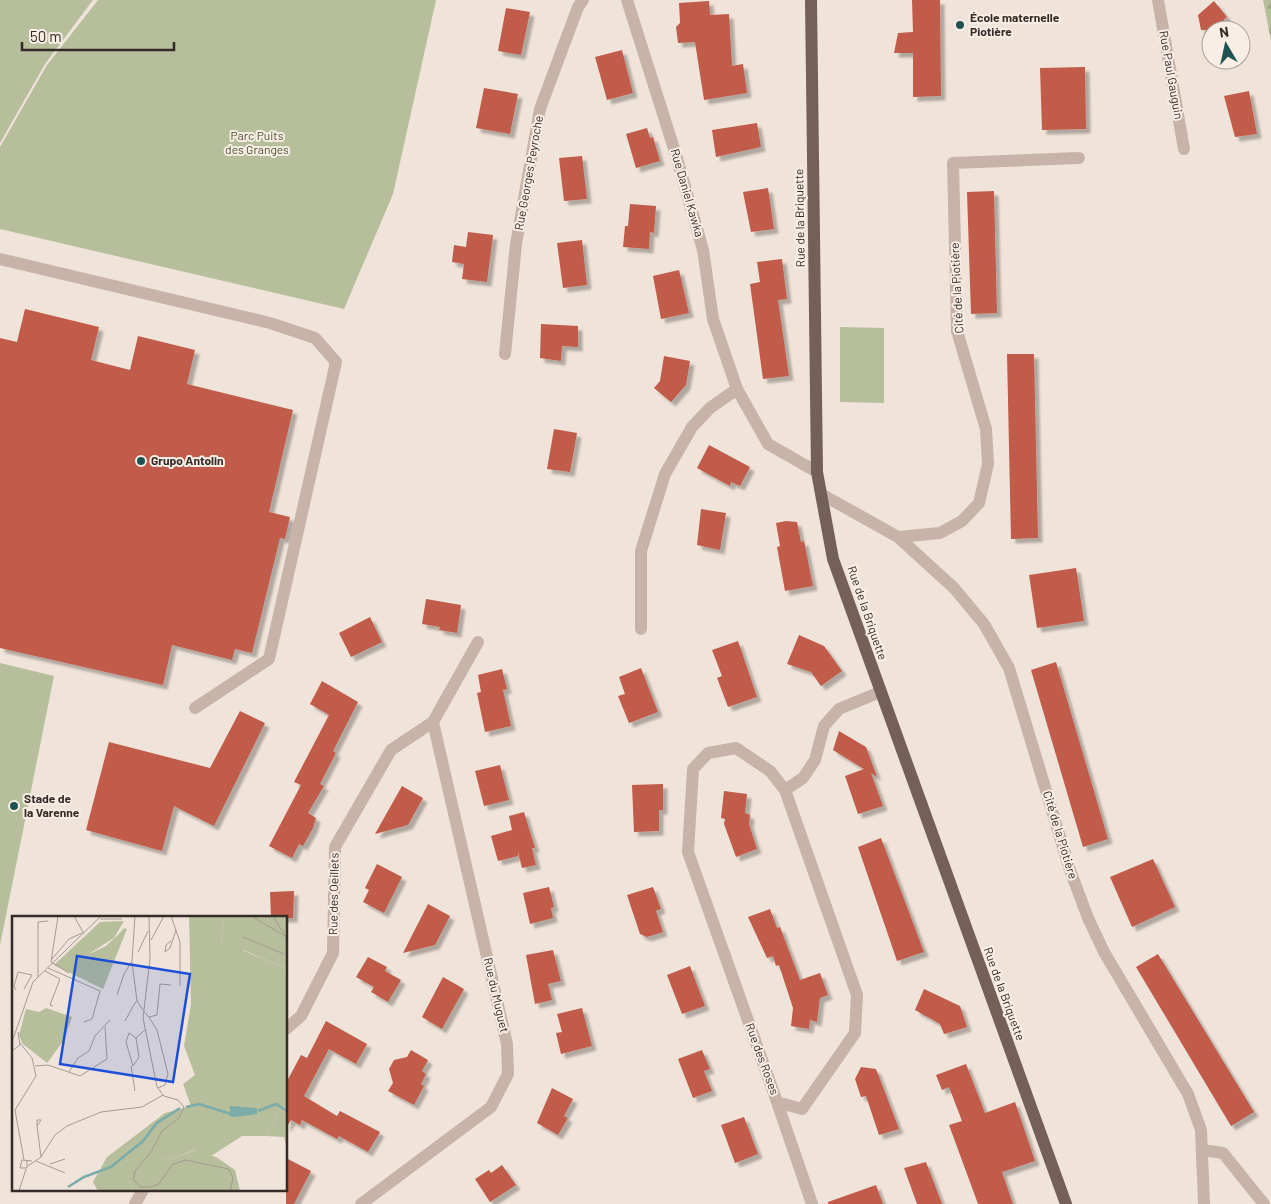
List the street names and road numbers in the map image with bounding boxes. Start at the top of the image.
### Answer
street label: Rue Paul Gauguin [1157,29,1187,120]
street label: Rue Georges Peyroche [511,114,545,231]
street label: Rue Daniel Kawka [669,147,707,238]
street label: Rue de la Briquette [791,169,807,267]
street label: Cité de la Piotière [947,242,965,334]
street label: Rue de la Briquette [845,564,891,662]
street label: Cité de la Piotière [1041,789,1081,880]
street label: Rue des Oeillets [325,852,341,935]
street label: Rue de la Briquette [982,945,1028,1042]
street label: Rue du Muguet [482,956,512,1034]
street label: Rue des Roses [743,1021,782,1097]

